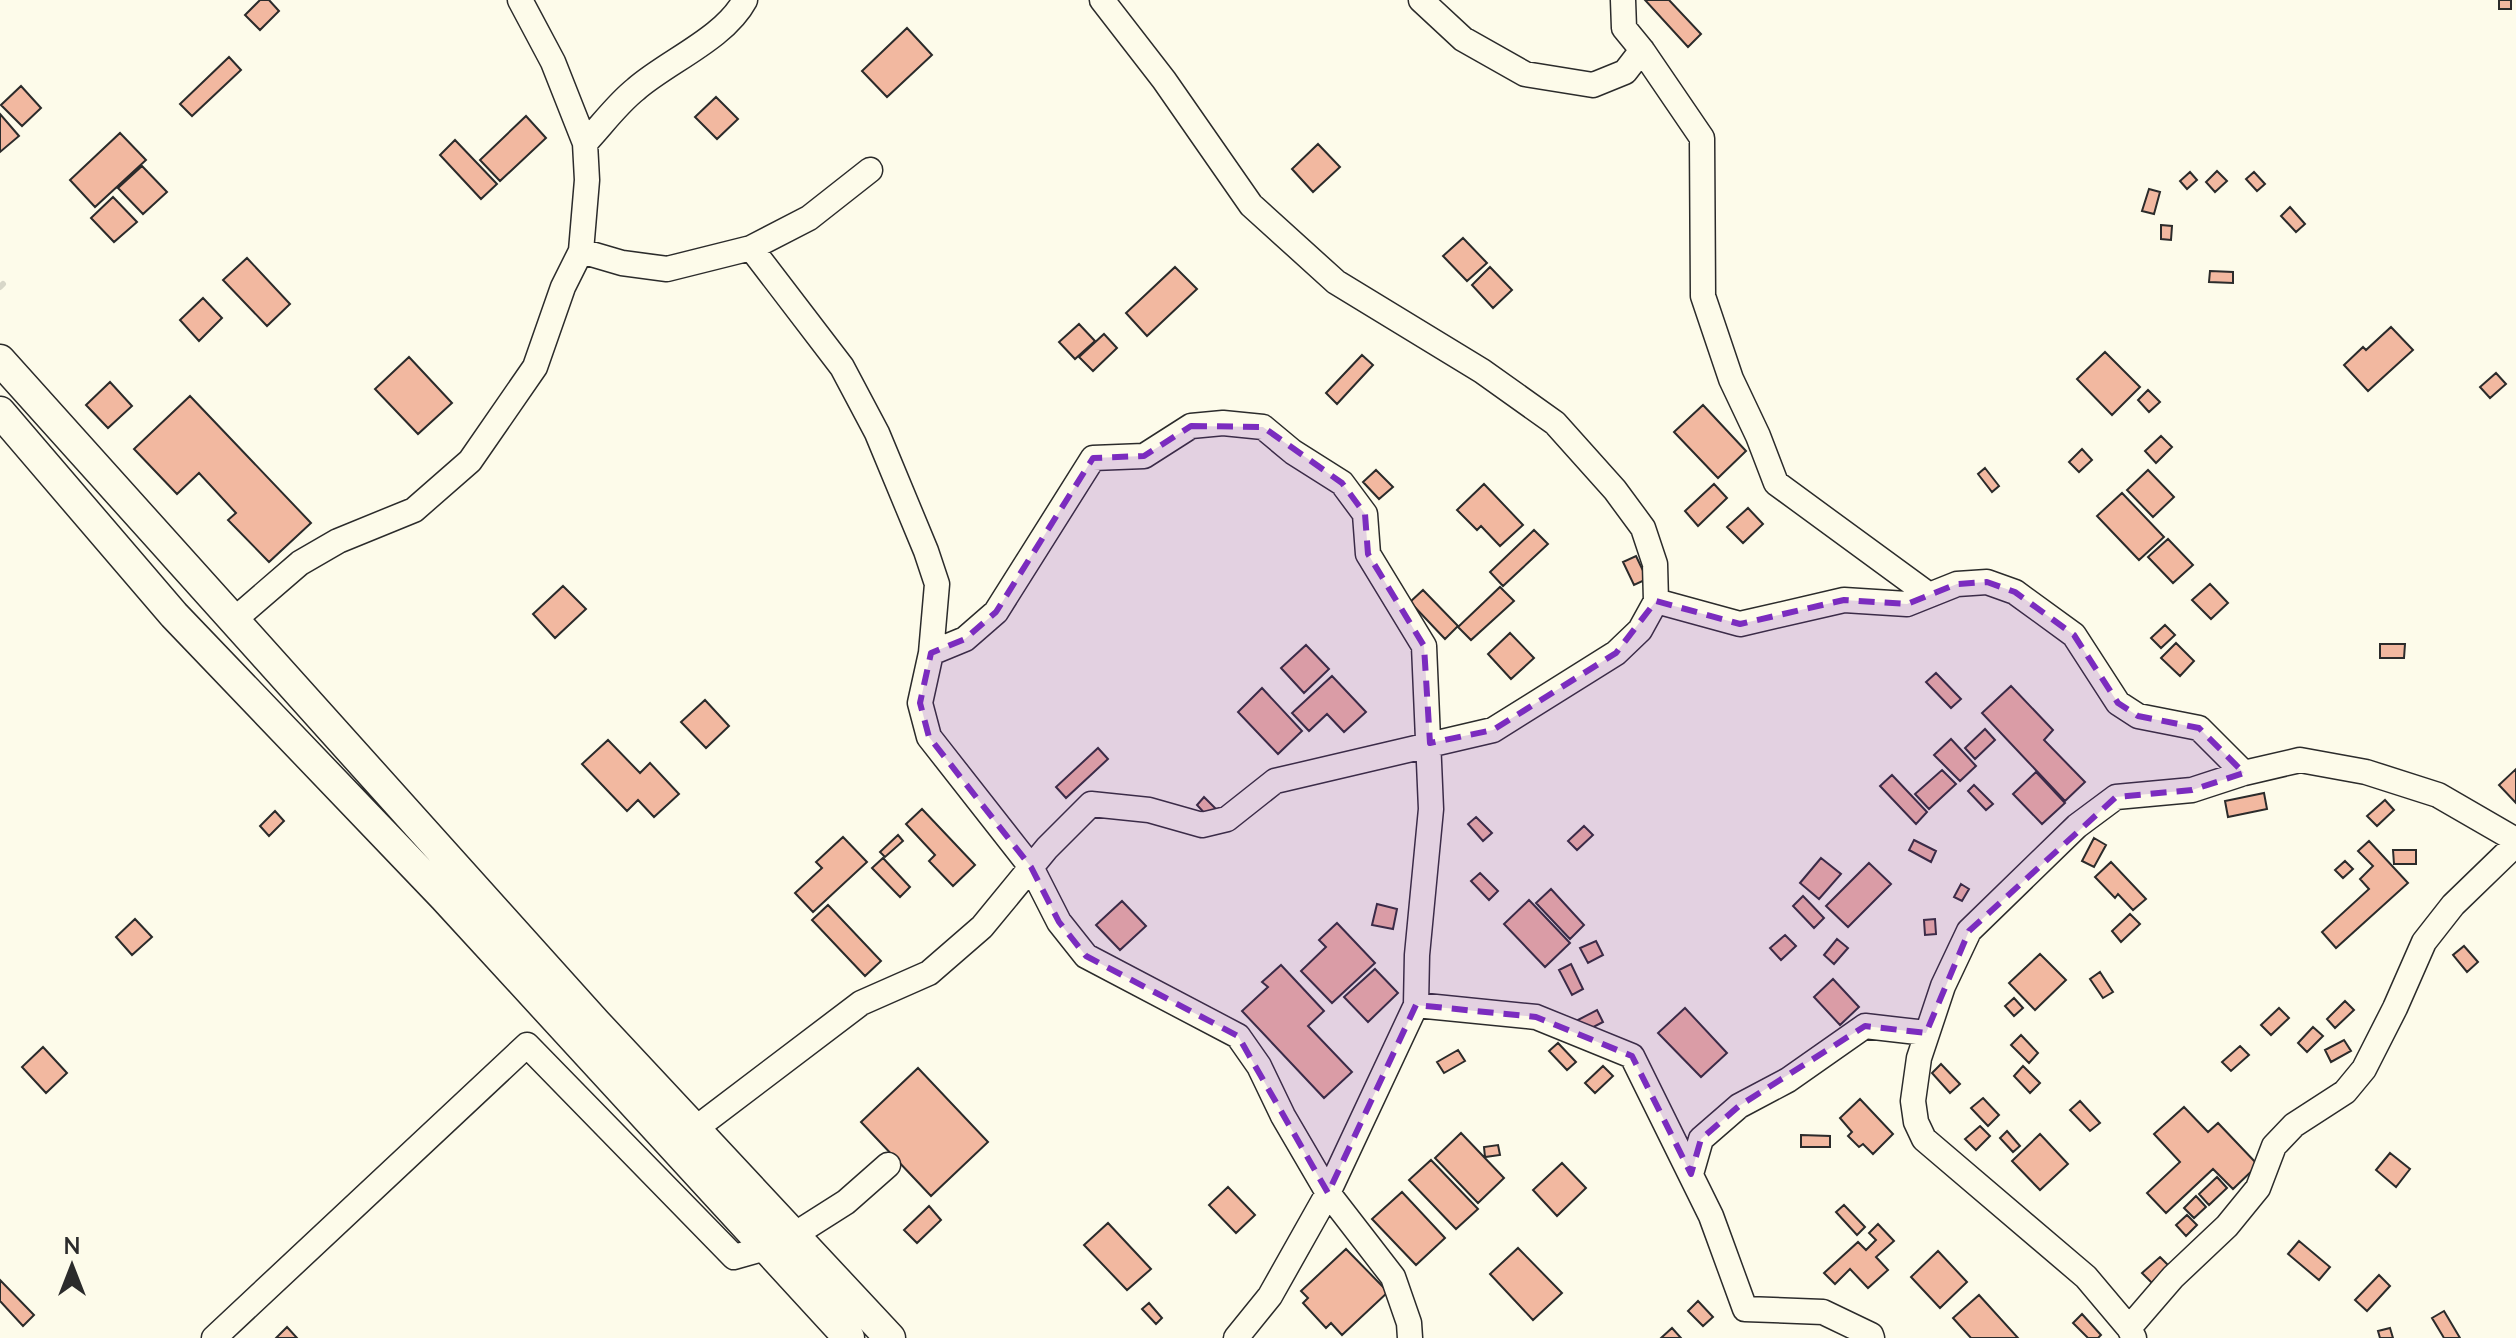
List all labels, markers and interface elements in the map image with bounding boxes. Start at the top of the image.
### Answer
north arrow [32,1226,112,1306]
text: N [64,1232,80,1259]

